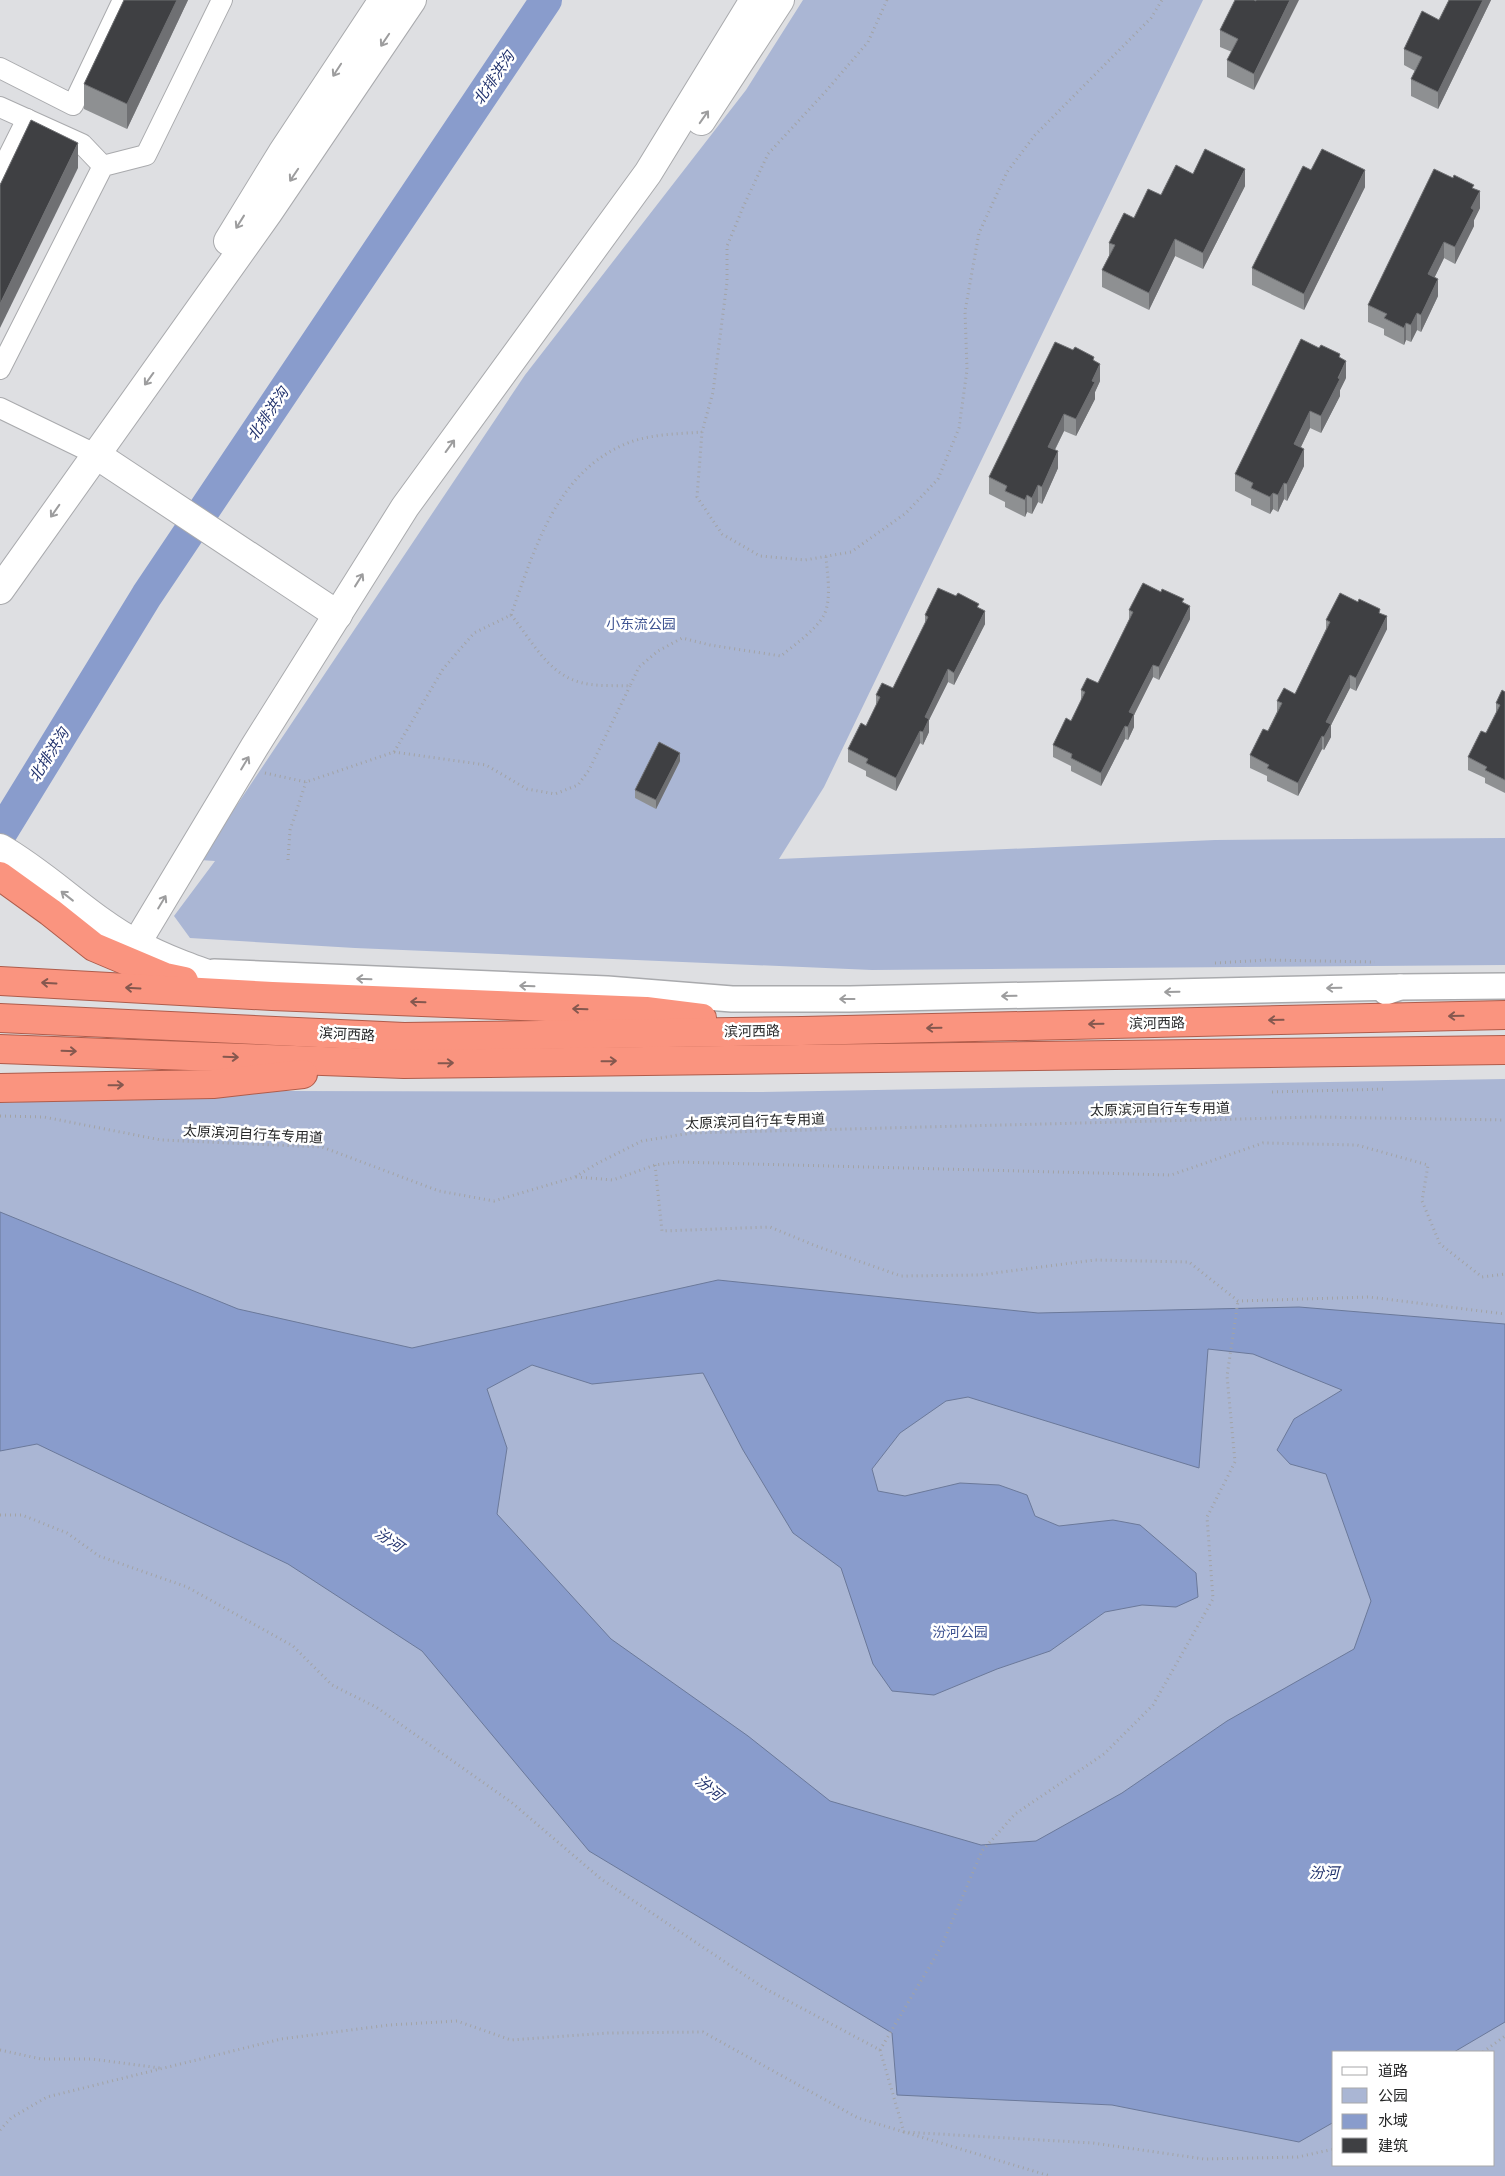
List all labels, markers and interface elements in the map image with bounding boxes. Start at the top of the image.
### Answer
one-way arrow [380,33,390,47]
water label: 北排洪沟 [468,45,519,108]
one-way arrow [332,63,342,77]
one-way arrow [699,110,709,124]
one-way arrow [289,168,299,182]
one-way arrow [234,214,244,228]
one-way arrow [144,372,154,386]
water label: 北排洪沟 [242,381,293,444]
one-way arrow [445,439,455,453]
one-way arrow [50,504,60,518]
one-way arrow [355,574,365,588]
park label: 小东流公园 [606,614,676,633]
water label: 北排洪沟 [24,722,74,785]
one-way arrow [241,756,251,770]
one-way arrow [60,891,73,902]
one-way arrow [157,895,167,909]
one-way arrow [357,974,373,984]
one-way arrow [41,979,57,988]
one-way arrow [519,981,535,991]
one-way arrow [1326,983,1342,993]
one-way arrow [125,984,141,993]
one-way arrow [1164,987,1180,997]
one-way arrow [1001,991,1017,1000]
one-way arrow [839,994,856,1004]
one-way arrow [410,997,426,1007]
one-way arrow [572,1004,588,1013]
one-way arrow [1449,1011,1465,1021]
street label: 滨河西路 [1129,1013,1185,1032]
one-way arrow [1269,1015,1285,1025]
one-way arrow [1089,1019,1105,1029]
street label: 滨河西路 [724,1021,780,1040]
street label: 滨河西路 [319,1023,375,1044]
one-way arrow [926,1023,942,1033]
one-way arrow [61,1047,77,1056]
one-way arrow [223,1053,239,1062]
one-way arrow [600,1056,616,1066]
one-way arrow [438,1058,454,1068]
one-way arrow [107,1081,123,1090]
street label: 太原滨河自行车专用道 [1090,1098,1230,1119]
street label: 太原滨河自行车专用道 [685,1109,825,1132]
street label: 太原滨河自行车专用道 [183,1120,323,1147]
water label: 汾河 [372,1522,410,1558]
park label: 汾河公园 [932,1622,988,1641]
water label: 汾河 [692,1770,730,1806]
water label: 汾河 [1309,1862,1342,1882]
legend [1332,2051,1495,2166]
text: 道路 [1378,2060,1408,2080]
text: 公园 [1378,2085,1408,2105]
text: 水域 [1378,2110,1408,2130]
text: 建筑 [1378,2135,1408,2155]

